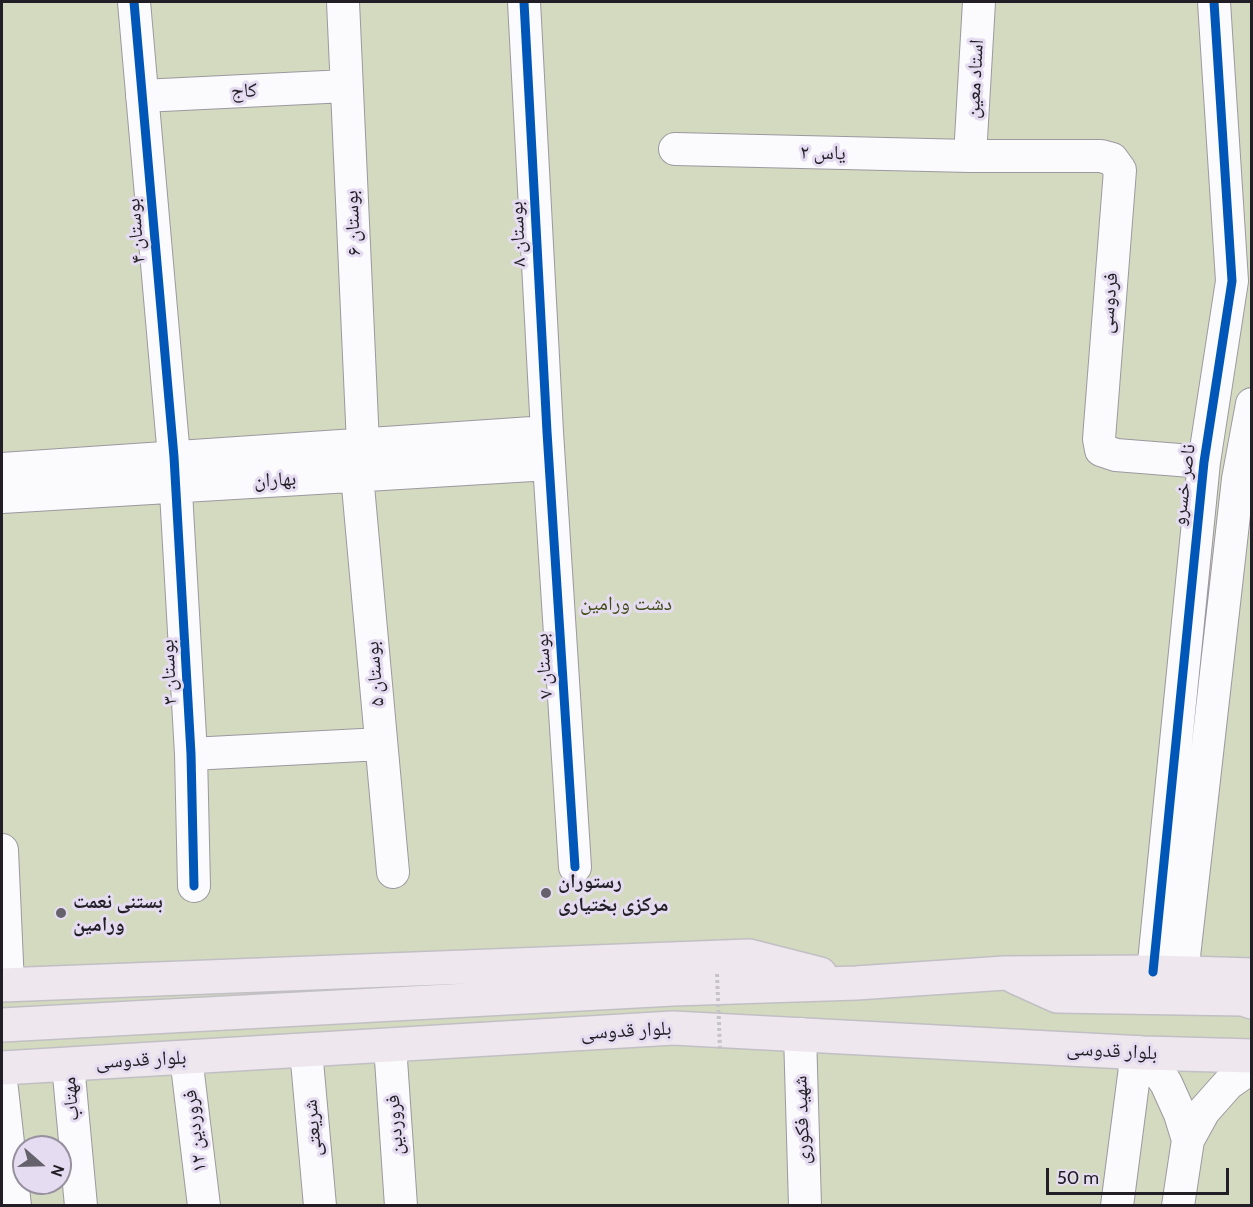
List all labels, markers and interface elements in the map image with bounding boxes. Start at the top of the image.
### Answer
street label: استاد معین [961,39,989,119]
street label: کاج [230,78,258,104]
street label: یاس ۲ [800,141,846,165]
street label: بوستان ۶ [339,190,367,256]
street label: بوستان ۴ [121,197,151,265]
street label: بوستان ۸ [504,201,532,267]
street label: فردوسی [1094,272,1124,334]
street label: ناصر خسرو [1167,443,1201,527]
street label: بهاران [253,467,297,493]
park label: دشت ورامین [580,592,672,616]
street label: بوستان ۷ [530,633,558,699]
street label: بوستان ۳ [155,639,183,705]
street label: بوستان ۵ [360,640,390,708]
place label: رستوران مرکزی بختیاری [558,870,668,917]
marker: رستوران مرکزی بختیاری [539,886,553,900]
place label: بستنی نعمت ورامین [73,890,163,937]
marker: بستنی نعمت ورامین [54,906,68,920]
street label: بلوار قدوسی [580,1017,672,1045]
street label: بلوار قدوسی [1066,1037,1158,1065]
street label: بلوار قدوسی [95,1046,187,1074]
street label: شهید فکوری [788,1075,816,1165]
street label: مهتاب [57,1076,85,1122]
street label: ۱۲ فروردین [178,1088,212,1174]
street label: فروردین [381,1094,409,1156]
street label: شریعتی [299,1098,327,1158]
north arrow [12,1135,72,1195]
scale bar [1049,1156,1232,1194]
text: N [47,1162,68,1179]
text: 50 m [1057,1167,1099,1189]

